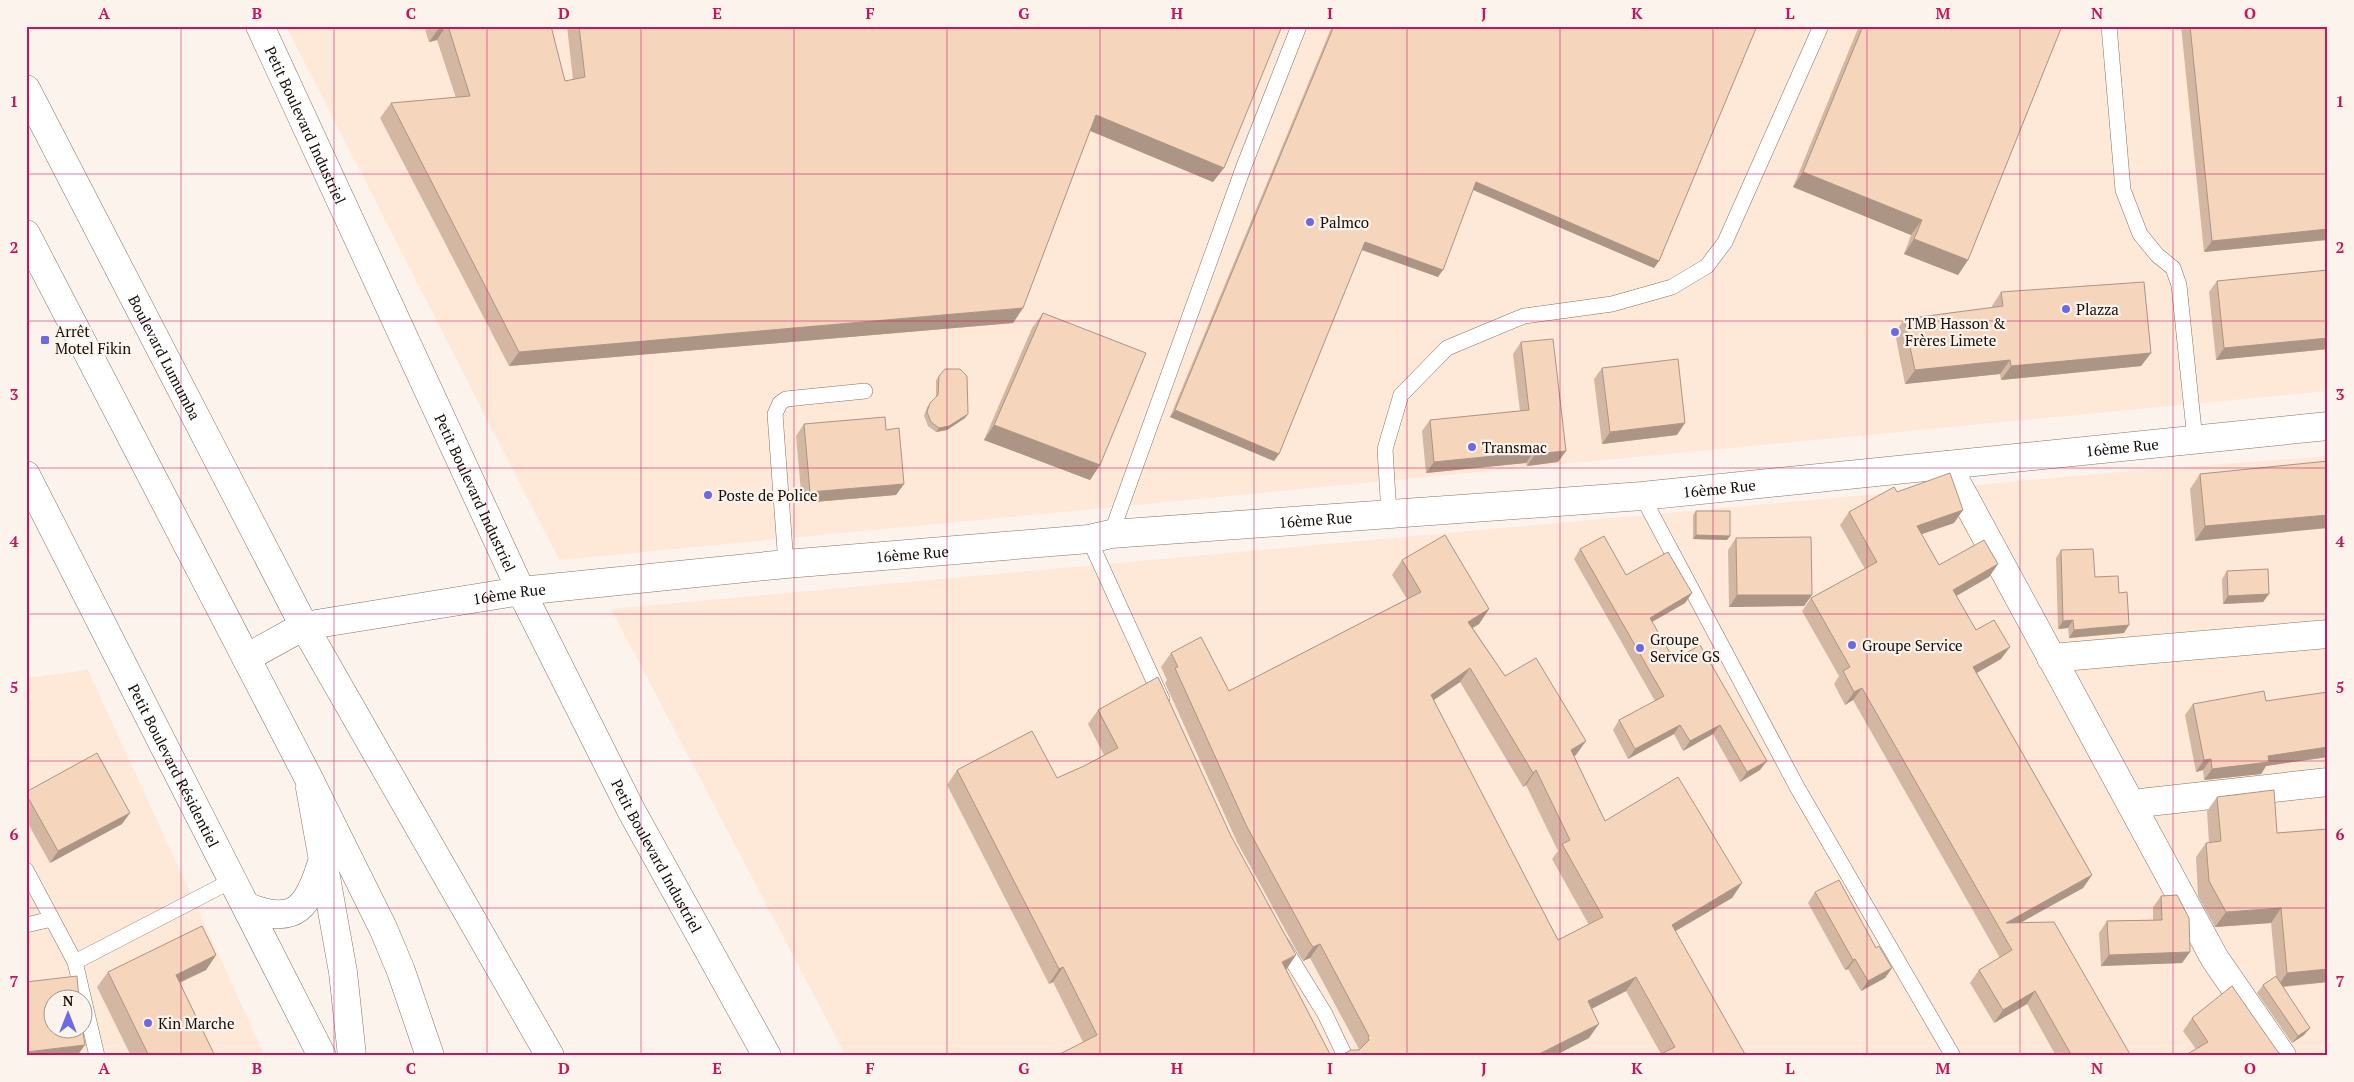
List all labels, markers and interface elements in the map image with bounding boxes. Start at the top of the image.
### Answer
text: A [98,2,110,24]
text: B [252,2,262,24]
text: C [406,2,416,24]
text: D [558,2,570,24]
text: E [712,2,722,24]
text: F [865,2,875,24]
text: G [1018,2,1030,24]
text: H [1171,2,1183,24]
text: I [1327,2,1333,24]
text: J [1481,2,1487,24]
text: K [1631,2,1643,24]
text: L [1785,2,1795,24]
text: M [1936,2,1951,24]
text: N [2091,2,2103,24]
text: O [2244,2,2256,24]
street label: Petit Boulevard Industriel [261,43,351,207]
text: 1 [9,90,19,112]
text: 1 [2335,90,2345,112]
place label: Palmco [1320,212,1369,232]
marker: Palmco [1304,216,1316,228]
text: 2 [9,236,19,258]
text: 2 [2335,236,2345,258]
street label: Boulevard Lumumba [124,291,206,423]
place label: Plazza [2076,299,2119,319]
marker: Plazza [2060,303,2072,315]
place label: TMB Hasson & Frères Limete [1905,313,2006,350]
place label: Arrêt Motel Fikin [55,321,131,358]
marker: TMB Hasson & Frères Limete [1889,326,1901,338]
marker: Arrêt Motel Fikin [39,334,51,346]
text: 3 [9,383,19,405]
text: 3 [2335,383,2345,405]
street label: Petit Boulevard Industriel [430,410,521,575]
street label: 16ème Rue [2085,433,2160,461]
place label: Transmac [1482,437,1547,457]
marker: Transmac [1466,441,1478,453]
street label: 16ème Rue [1682,474,1757,502]
place label: Poste de Police [718,485,818,505]
marker: Poste de Police [702,489,714,501]
street label: 16ème Rue [1278,507,1353,532]
text: 4 [9,530,19,552]
text: 4 [2335,530,2345,552]
street label: 16ème Rue [875,541,950,567]
street label: 16ème Rue [471,579,547,609]
place label: Groupe Service GS [1650,629,1720,666]
place label: Groupe Service [1862,635,1963,655]
marker: Groupe Service [1846,639,1858,651]
marker: Groupe Service GS [1634,642,1646,654]
text: 5 [9,676,19,698]
text: 5 [2335,676,2345,698]
street label: Petit Boulevard Résidentiel [124,680,224,851]
street label: Petit Boulevard Industriel [607,776,707,936]
text: 6 [9,823,19,845]
text: 6 [2335,823,2345,845]
text: 7 [9,970,19,992]
text: 7 [2335,970,2345,992]
north arrow [42,990,92,1040]
text: N [63,991,74,1010]
place label: Kin Marche [158,1013,234,1033]
marker: Kin Marche [142,1017,154,1029]
text: A [98,1057,110,1079]
text: B [252,1057,262,1079]
text: C [406,1057,416,1079]
text: D [558,1057,570,1079]
text: E [712,1057,722,1079]
text: F [865,1057,875,1079]
text: G [1018,1057,1030,1079]
text: H [1171,1057,1183,1079]
text: I [1327,1057,1333,1079]
text: J [1481,1057,1487,1079]
text: K [1631,1057,1643,1079]
text: L [1785,1057,1795,1079]
text: M [1936,1057,1951,1079]
text: N [2091,1057,2103,1079]
text: O [2244,1057,2256,1079]

